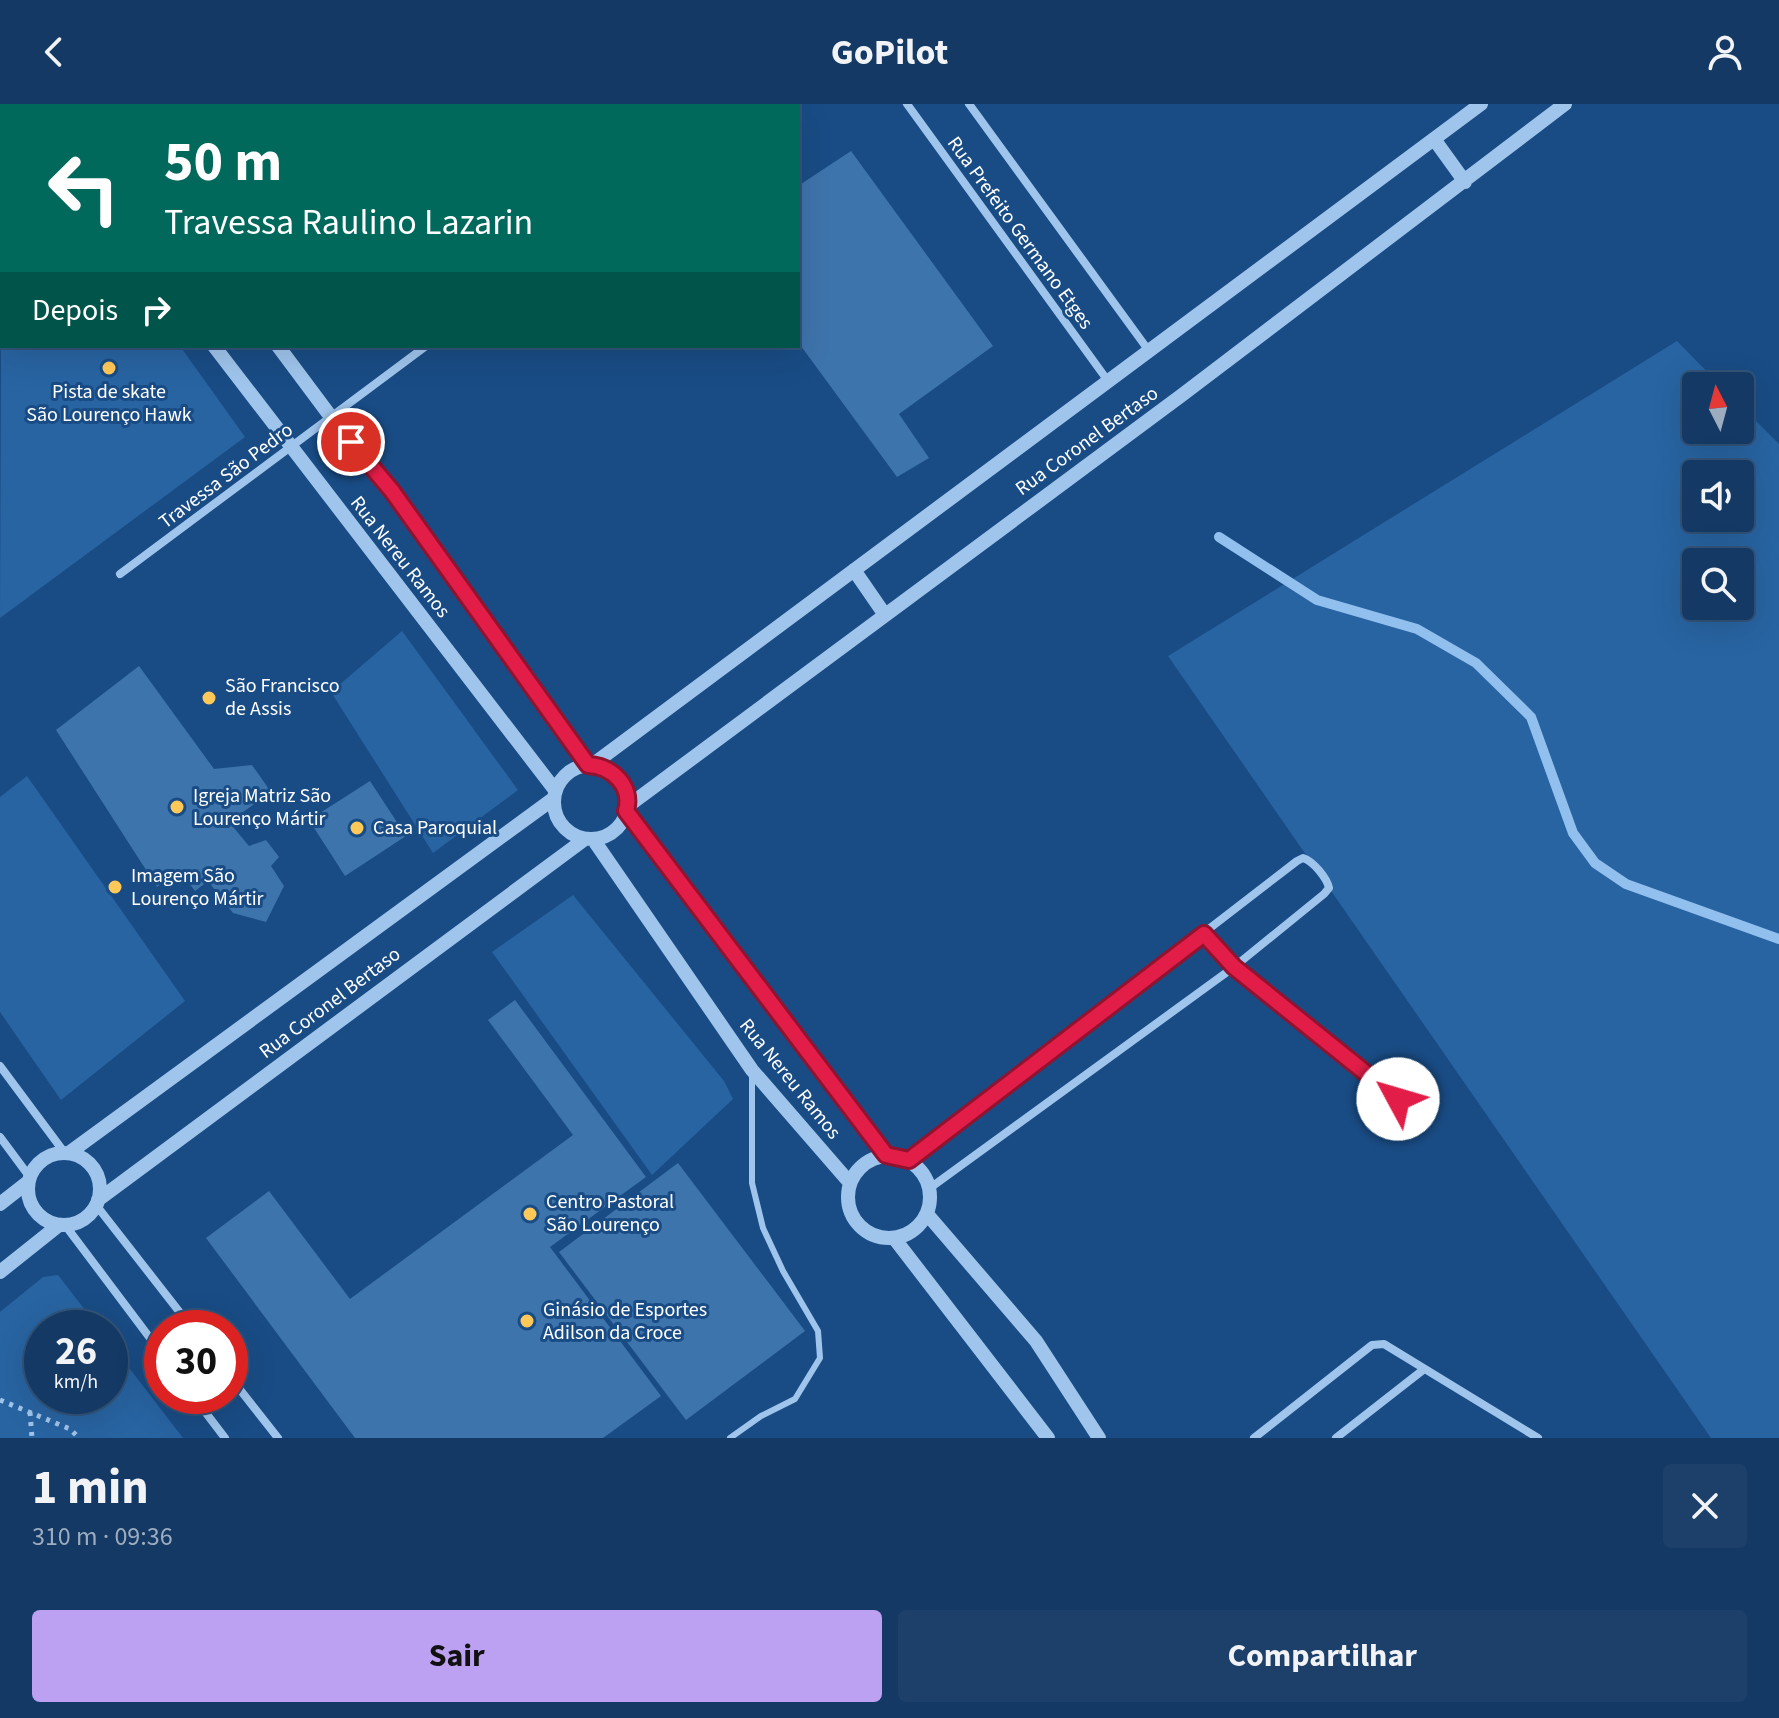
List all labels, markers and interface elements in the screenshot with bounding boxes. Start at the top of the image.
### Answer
text: GoPilot [831,27,948,78]
icon: back [32,30,76,74]
icon: person [1703,30,1747,74]
text: 50 m [164,123,282,202]
street label: Rua Prefeito Germano Etges [940,131,1100,335]
icon: left [32,136,136,240]
text: Travessa Raulino Lazarin [164,197,533,248]
icon: right [134,288,178,332]
text: Depois [32,289,118,332]
marker: Pista de skate São Lourenço Hawk [100,359,118,377]
north arrow [1682,372,1754,444]
map controls [1682,372,1754,620]
place label: Pista de skate São Lourenço Hawk [26,378,192,429]
street label: Rua Coronel Bertaso [1010,380,1164,502]
pin [317,408,385,476]
street label: Travessa São Pedro [153,416,299,536]
icon: arrive [329,420,373,464]
button: sound [1682,460,1754,532]
street label: Rua Nereu Ramos [343,490,457,624]
button: search [1682,548,1754,620]
place label: São Francisco de Assis [225,672,340,723]
marker: São Francisco de Assis [200,689,218,707]
place label: Igreja Matriz São Lourenço Mártir [193,782,331,833]
marker: Igreja Matriz São Lourenço Mártir [168,798,186,816]
place label: Casa Paroquial [373,814,497,842]
marker: Casa Paroquial [348,819,366,837]
place label: Imagem São Lourenço Mártir [131,862,264,913]
marker: Imagem São Lourenço Mártir [106,878,124,896]
street label: Rua Coronel Bertaso [254,941,406,1065]
street label: Rua Nereu Ramos [733,1013,847,1145]
position arrow [1356,1057,1440,1141]
place label: Centro Pastoral São Lourenço [546,1188,674,1239]
marker: Centro Pastoral São Lourenço [521,1205,539,1223]
place label: Ginásio de Esportes Adilson da Croce [543,1296,707,1347]
speed limit sign: 30 [144,1310,248,1414]
marker: Ginásio de Esportes Adilson da Croce [518,1312,536,1330]
text: 26 [55,1323,97,1380]
text: km/h [54,1368,98,1396]
text: 1 min [32,1454,149,1522]
button: close [1663,1464,1747,1548]
text: 310 m · 09:36 [32,1518,173,1555]
button: Sair [32,1610,882,1702]
button: Compartilhar [898,1610,1747,1702]

